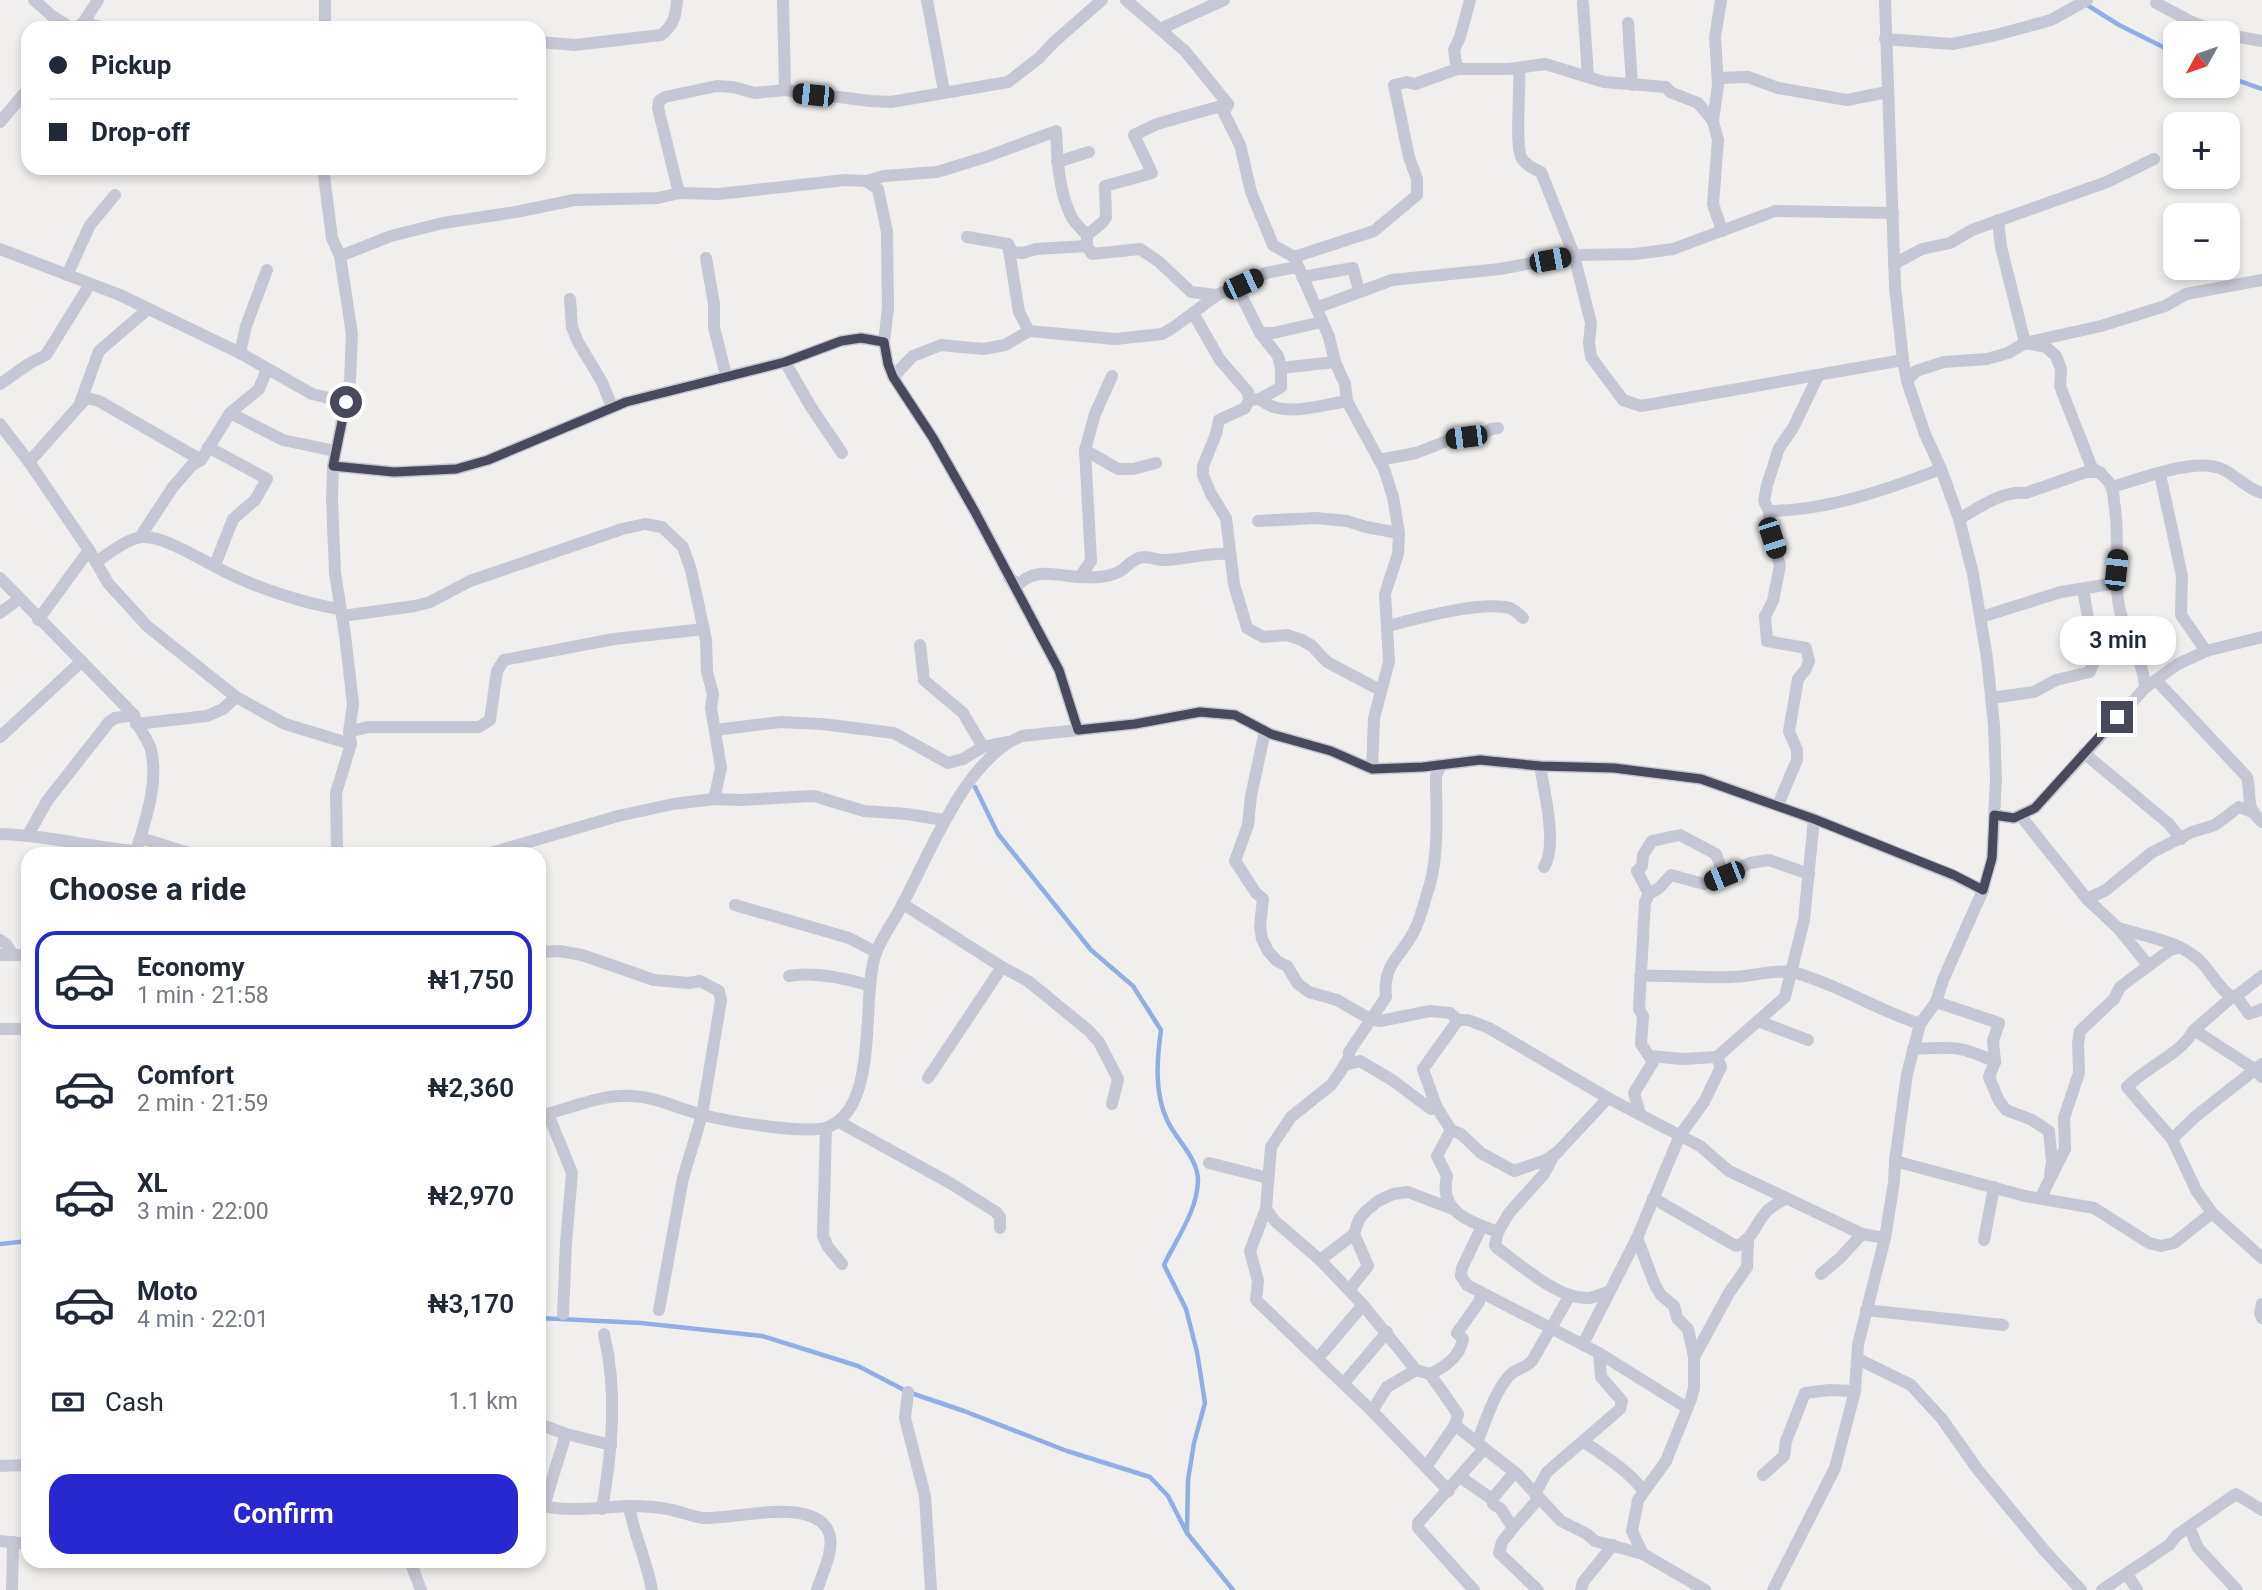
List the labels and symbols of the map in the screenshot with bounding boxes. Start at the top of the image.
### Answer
north arrow [2163,21,2240,98]
car [792,82,835,108]
car [1528,246,1573,274]
car [1220,266,1267,302]
route start [330,386,362,418]
car [1444,424,1489,450]
car [1756,515,1789,561]
car [2104,548,2129,592]
callout: 3 min [2059,616,2175,664]
route end [2101,701,2133,733]
car [1701,858,1748,894]

